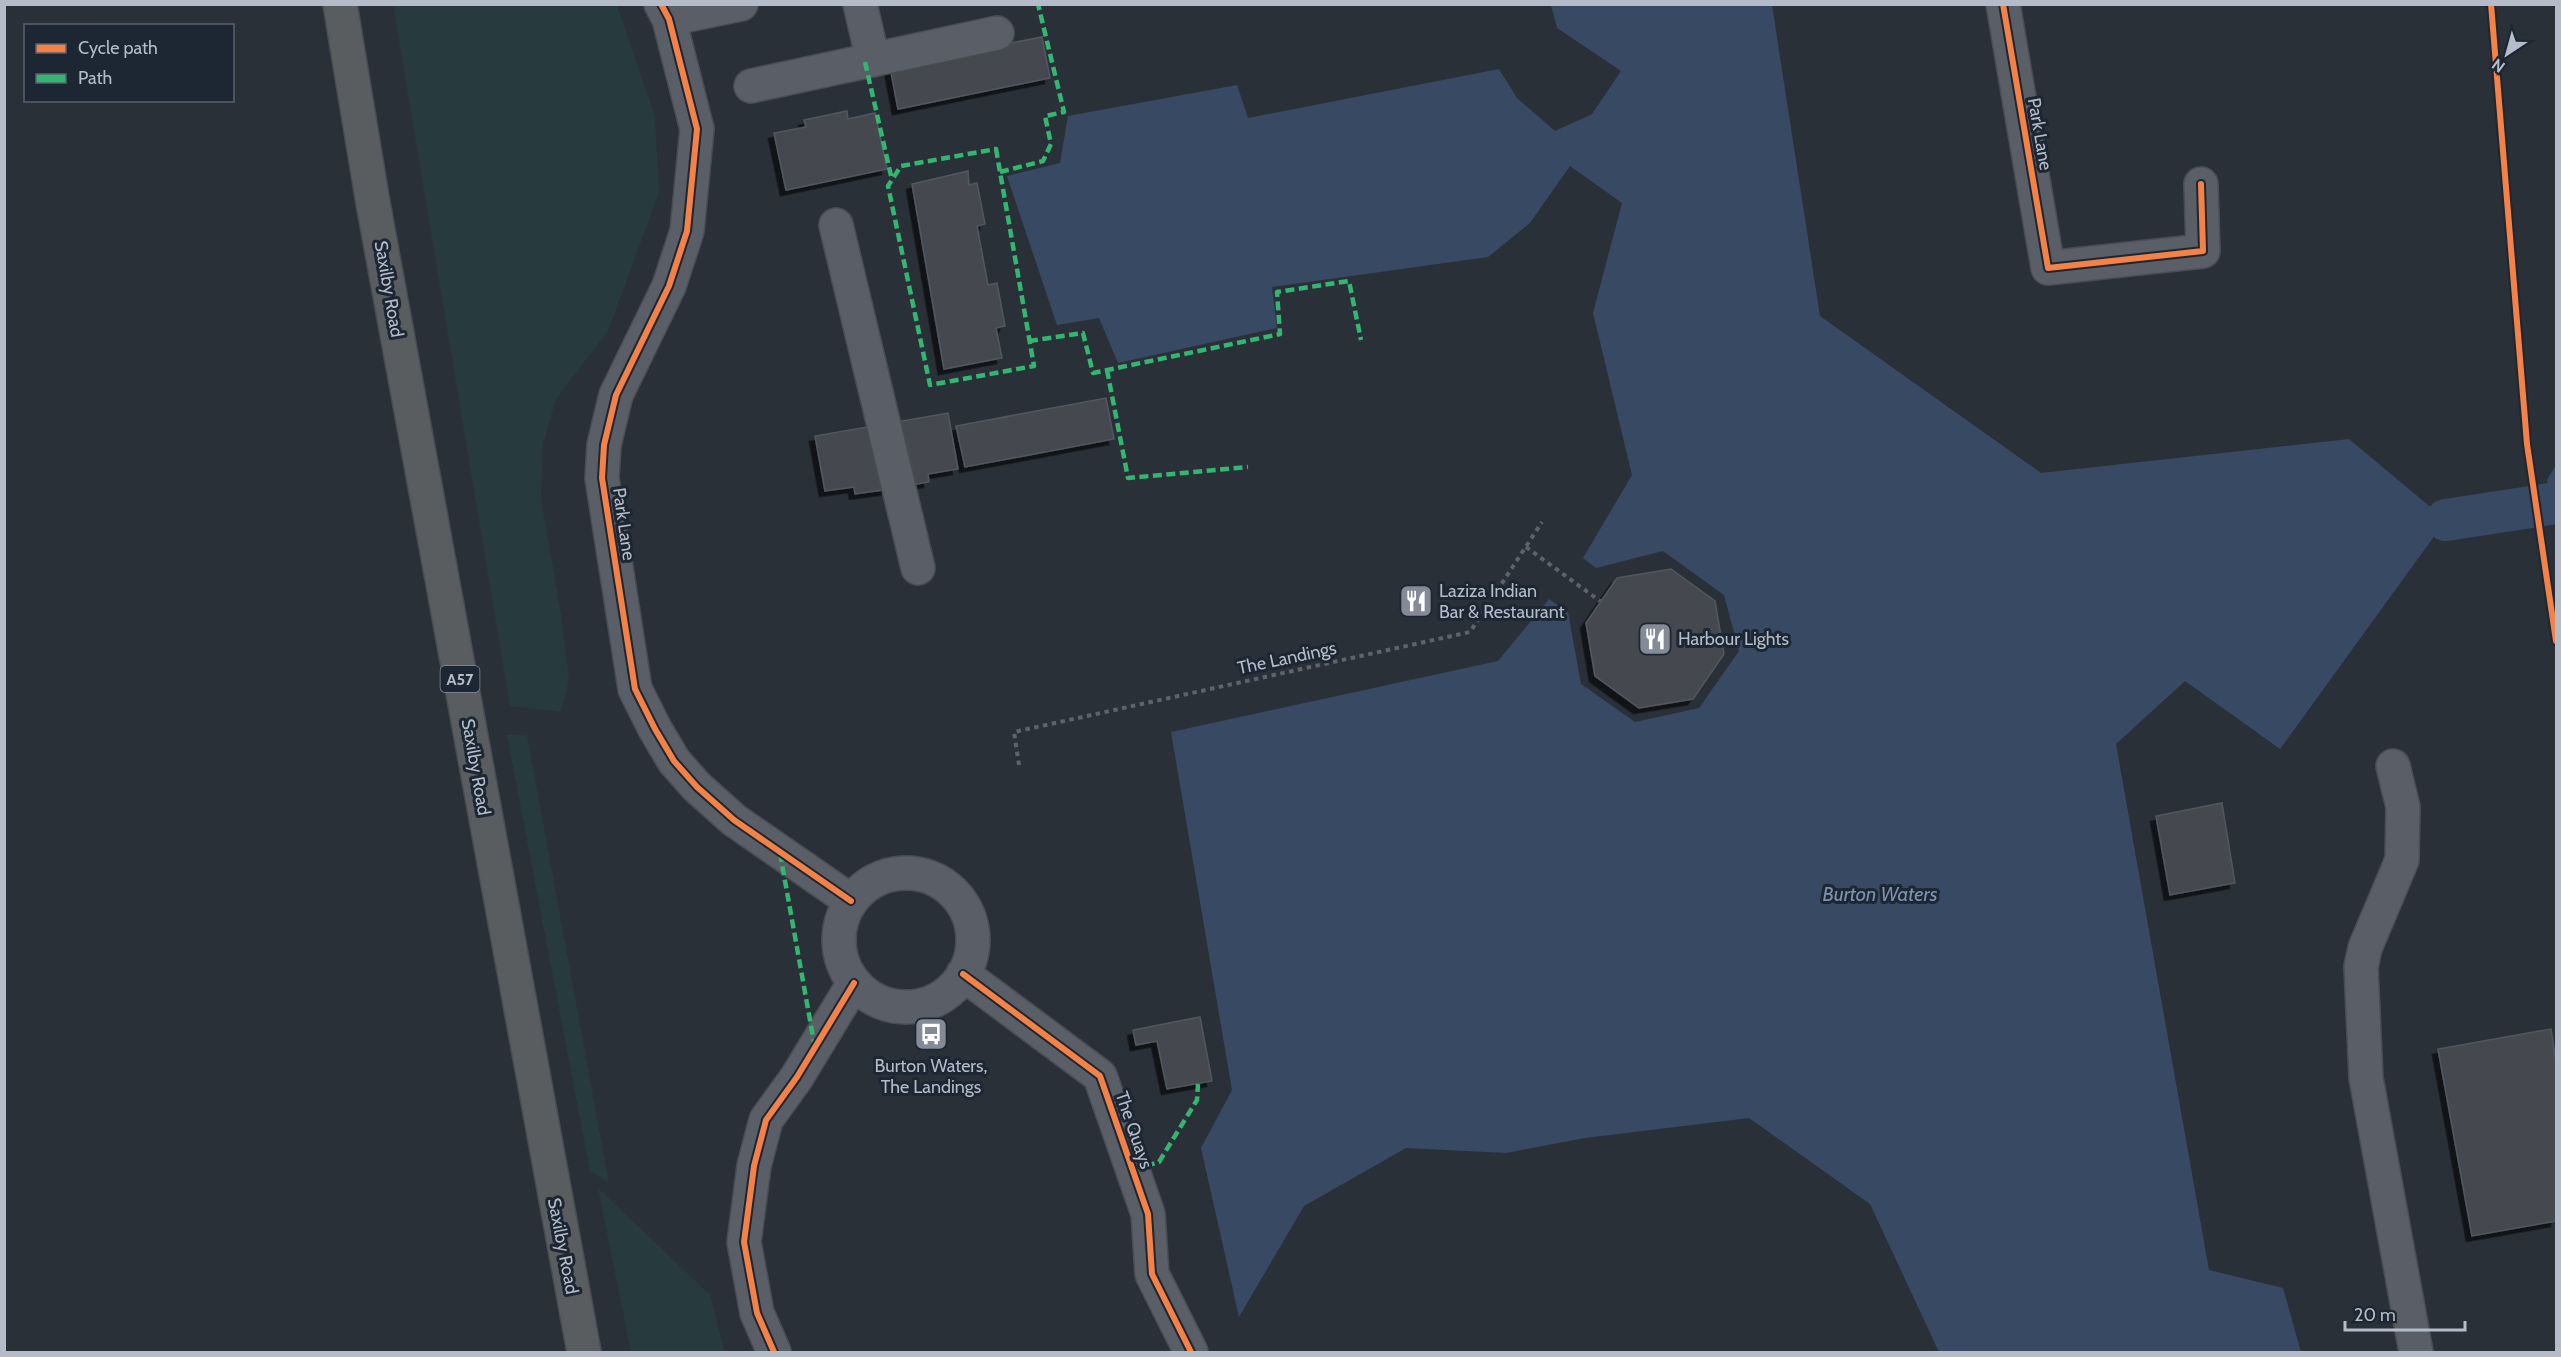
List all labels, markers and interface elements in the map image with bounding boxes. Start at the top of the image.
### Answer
legend [24,24,234,102]
north arrow [2477,24,2537,84]
text: Cycle path [78,37,158,59]
text: N [2488,55,2509,77]
text: Path [78,67,112,89]
street label: Park Lane [2023,96,2057,172]
street label: Saxilby Road [370,239,408,339]
street label: Park Lane [608,486,640,562]
place label: Laziza Indian Bar & Restaurant [1439,580,1565,623]
restaurant icon: Laziza Indian Bar & Restaurant [1398,583,1434,619]
restaurant icon: Harbour Lights [1637,621,1673,657]
place label: Harbour Lights [1678,628,1789,650]
street label: The Landings [1236,637,1338,679]
road number: A57 [440,666,480,692]
street label: Saxilby Road [457,717,495,817]
water label: Burton Waters [1823,882,1938,906]
bus stop icon: Burton Waters, The Landings [913,1016,949,1052]
place label: Burton Waters, The Landings [875,1055,987,1098]
street label: The Quays [1111,1088,1157,1172]
street label: Saxilby Road [543,1196,583,1296]
scale bar [2345,1294,2465,1332]
text: 20 m [2354,1304,2396,1326]

